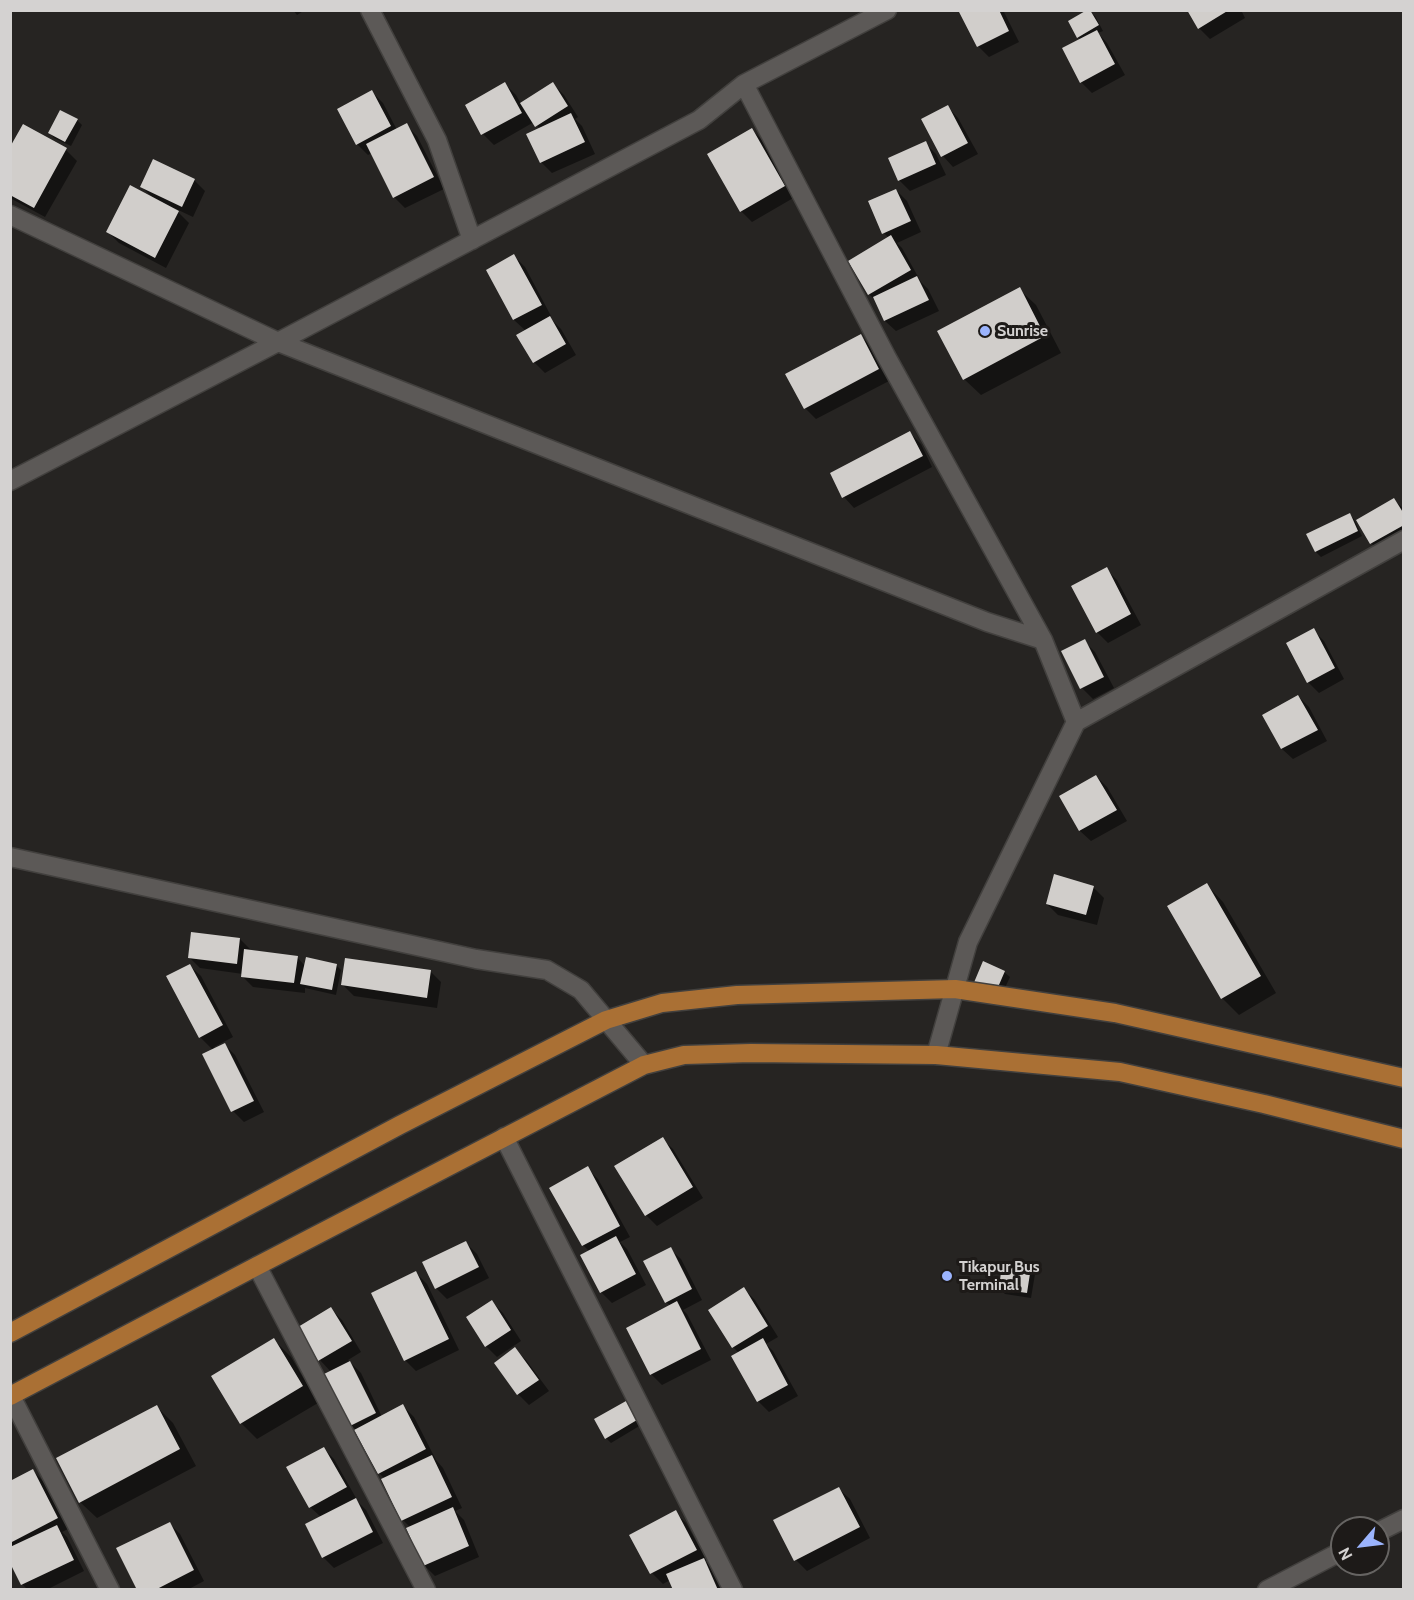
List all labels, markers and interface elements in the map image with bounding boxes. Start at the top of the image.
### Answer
place label: Sunrise [997,321,1048,341]
marker: Sunrise [978,324,992,338]
place label: Tikapur Bus Terminal [959,1257,1040,1295]
marker: Tikapur Bus Terminal [940,1269,954,1283]
north arrow [1330,1516,1390,1576]
text: N [1334,1544,1356,1563]

